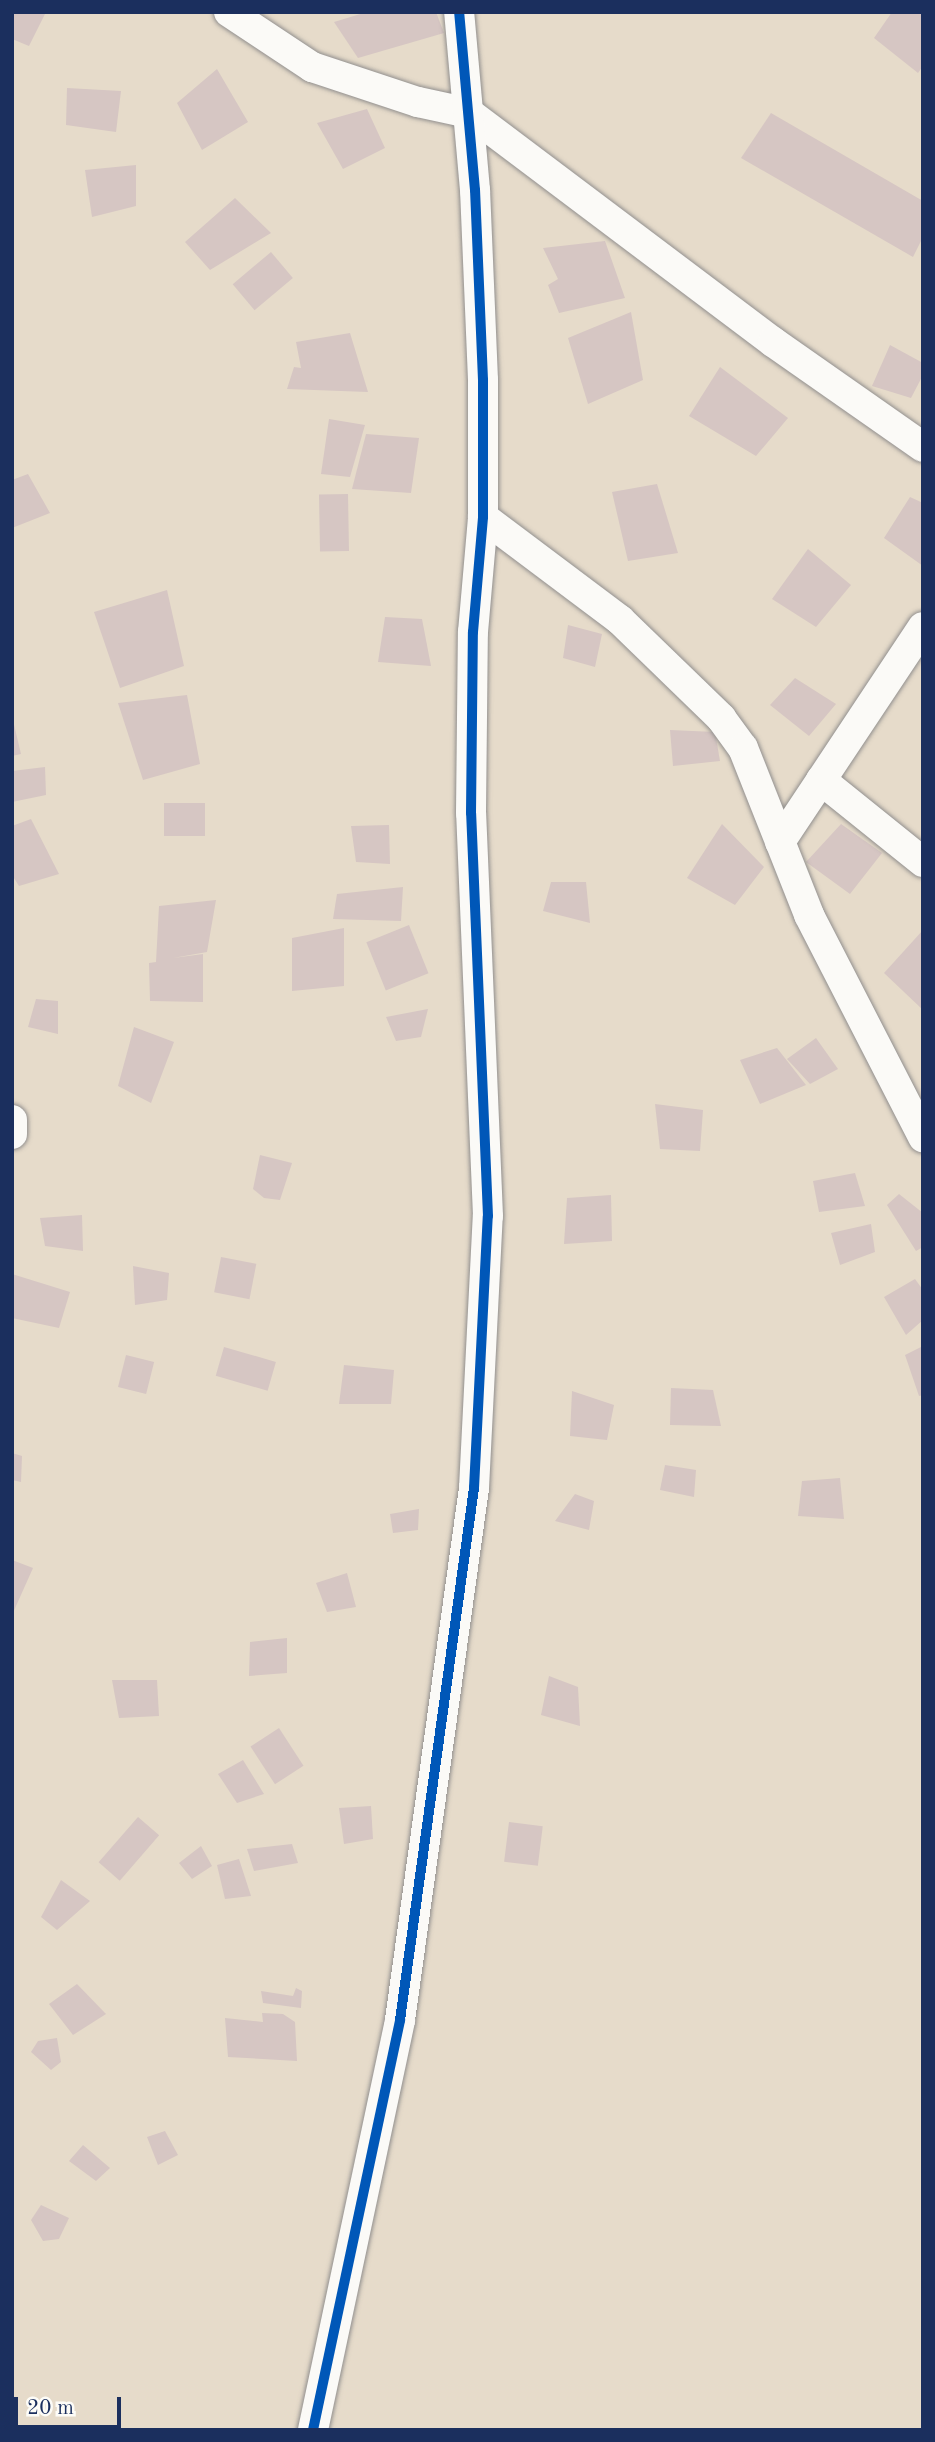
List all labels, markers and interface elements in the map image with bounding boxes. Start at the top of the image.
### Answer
scale bar [18,2382,124,2426]
text: 20 m [27,2398,74,2419]

